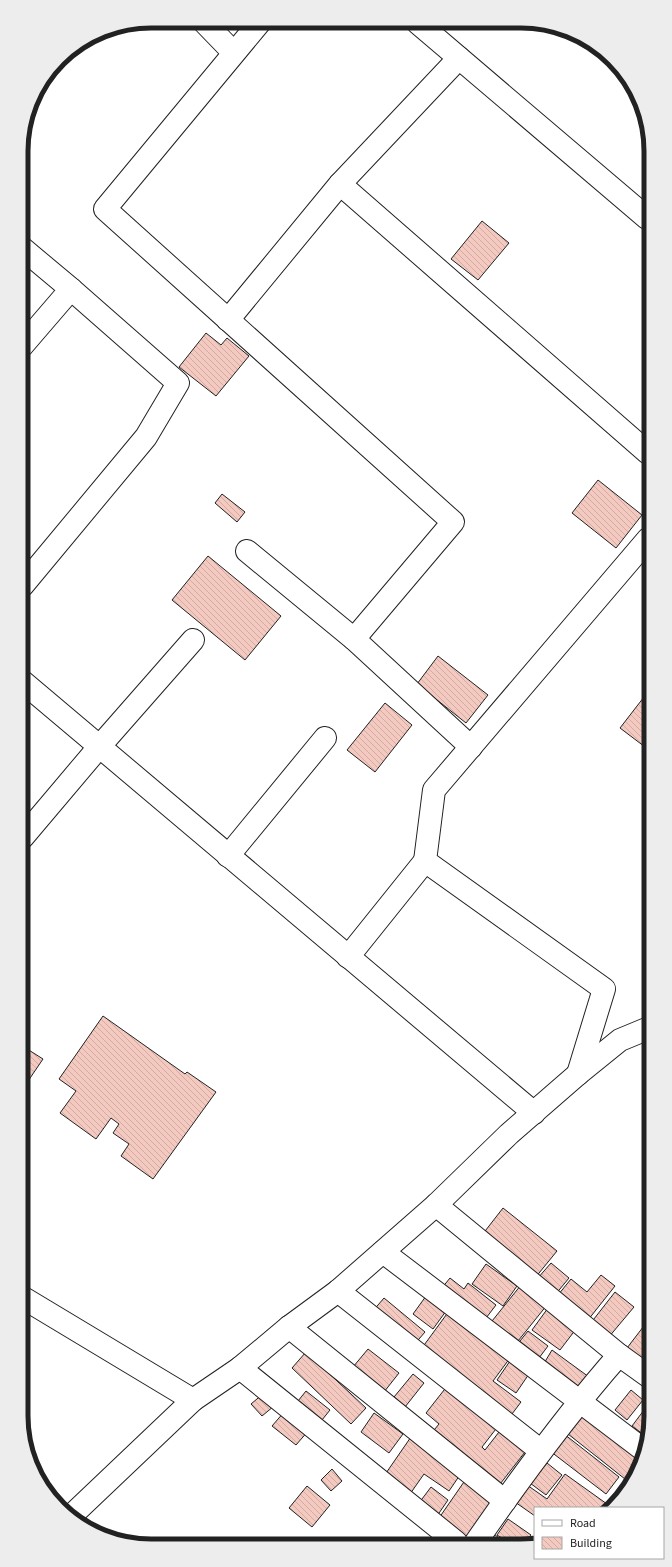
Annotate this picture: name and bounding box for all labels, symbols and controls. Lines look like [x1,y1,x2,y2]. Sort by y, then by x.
legend [534,1507,664,1559]
text: Road [570,1515,596,1532]
text: Building [570,1535,612,1552]

